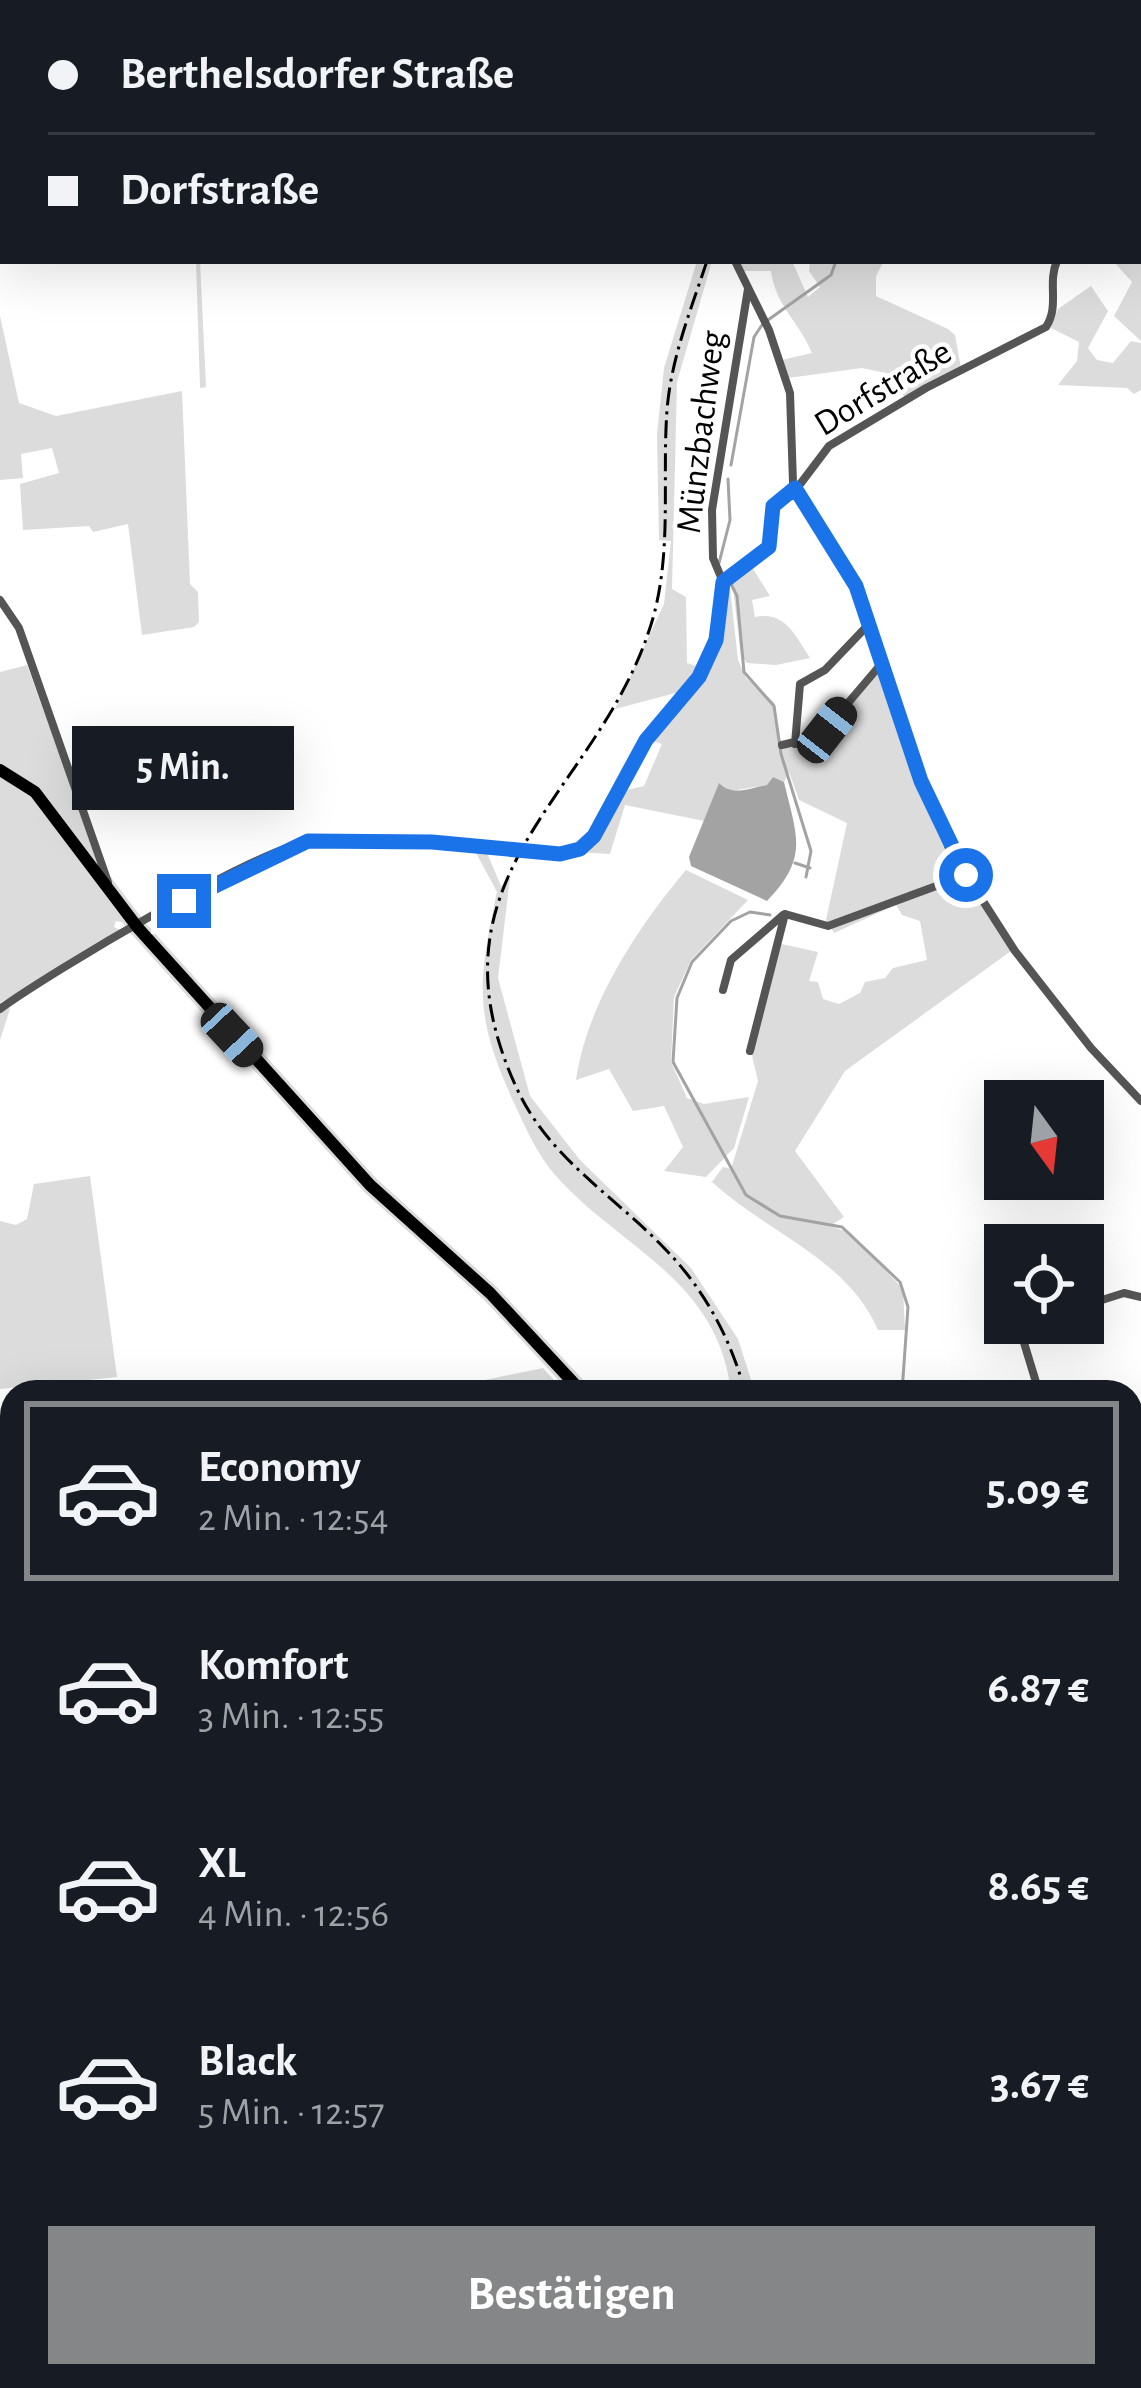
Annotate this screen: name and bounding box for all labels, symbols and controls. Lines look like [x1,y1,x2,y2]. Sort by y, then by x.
text: Berthelsdorfer Straße [120,52,514,97]
text: Dorfstraße [120,168,319,213]
street label: Münzbachweg [671,328,731,535]
street label: Dorfstraße [808,333,958,443]
car [791,691,863,769]
callout: 5 Min. [73,727,295,811]
text: 5 Min. [136,748,230,787]
route start [939,848,993,902]
route end [157,874,211,928]
car [194,996,270,1074]
north arrow [984,1080,1104,1200]
map controls [984,1080,1104,1344]
button: locate [984,1224,1104,1344]
icon: car [54,1437,162,1545]
text: Economy [198,1445,361,1490]
text: 5.09 € [986,1468,1089,1513]
text: 2 Min. · 12:54 [198,1499,388,1538]
icon: car [54,1635,162,1743]
text: Komfort [198,1643,348,1688]
text: 6.87 € [988,1666,1089,1711]
text: 3 Min. · 12:55 [198,1697,384,1736]
icon: car [54,1833,162,1941]
text: XL [198,1841,246,1886]
text: 8.65 € [988,1864,1089,1909]
text: 4 Min. · 12:56 [198,1895,389,1934]
icon: car [54,2031,162,2139]
text: Black [198,2039,297,2084]
text: 3.67 € [990,2062,1089,2107]
text: 5 Min. · 12:57 [198,2093,384,2132]
button: Bestätigen [48,2226,1095,2364]

